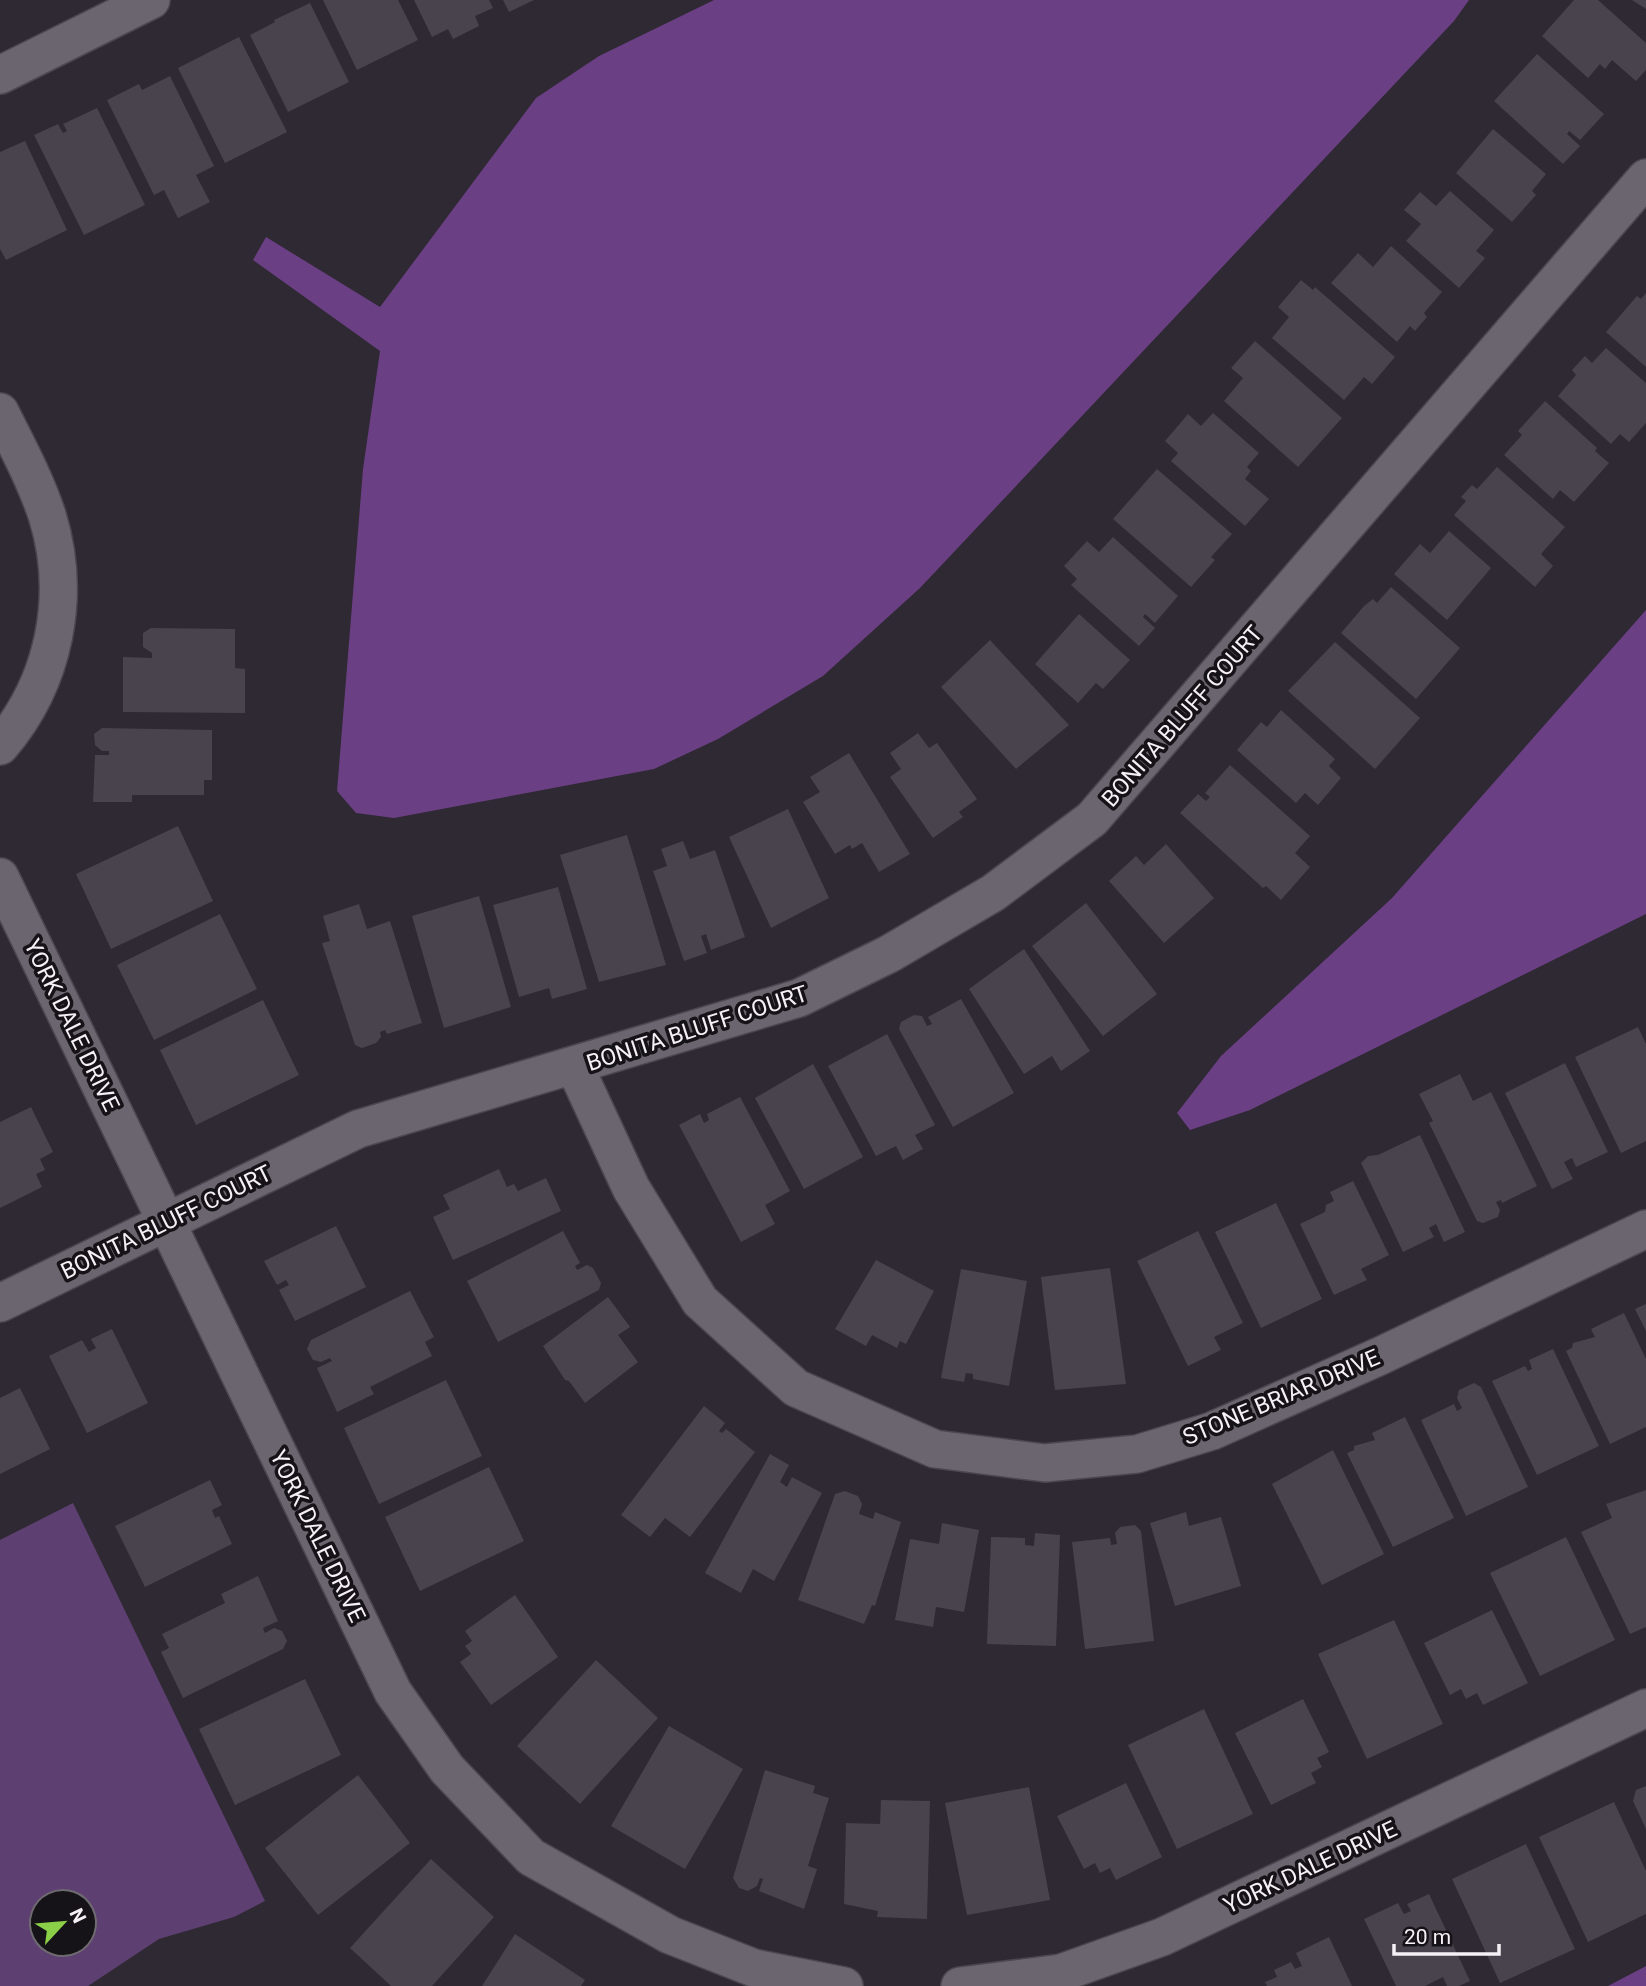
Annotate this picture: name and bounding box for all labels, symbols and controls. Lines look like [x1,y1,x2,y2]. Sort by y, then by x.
street label: BONITA BLUFF COURT [1096,620,1268,812]
street label: YORK DALE DRIVE [18,935,125,1116]
street label: BONITA BLUFF COURT [583,980,811,1077]
street label: BONITA BLUFF COURT [57,1160,276,1285]
street label: STONE BRIAR DRIVE [1179,1344,1384,1451]
street label: YORK DALE DRIVE [264,1446,371,1627]
street label: YORK DALE DRIVE [1219,1816,1401,1919]
north arrow [28,1888,98,1958]
text: N [65,1905,91,1927]
scale bar [1394,1912,1499,1956]
text: 20 m [1404,1925,1451,1949]

